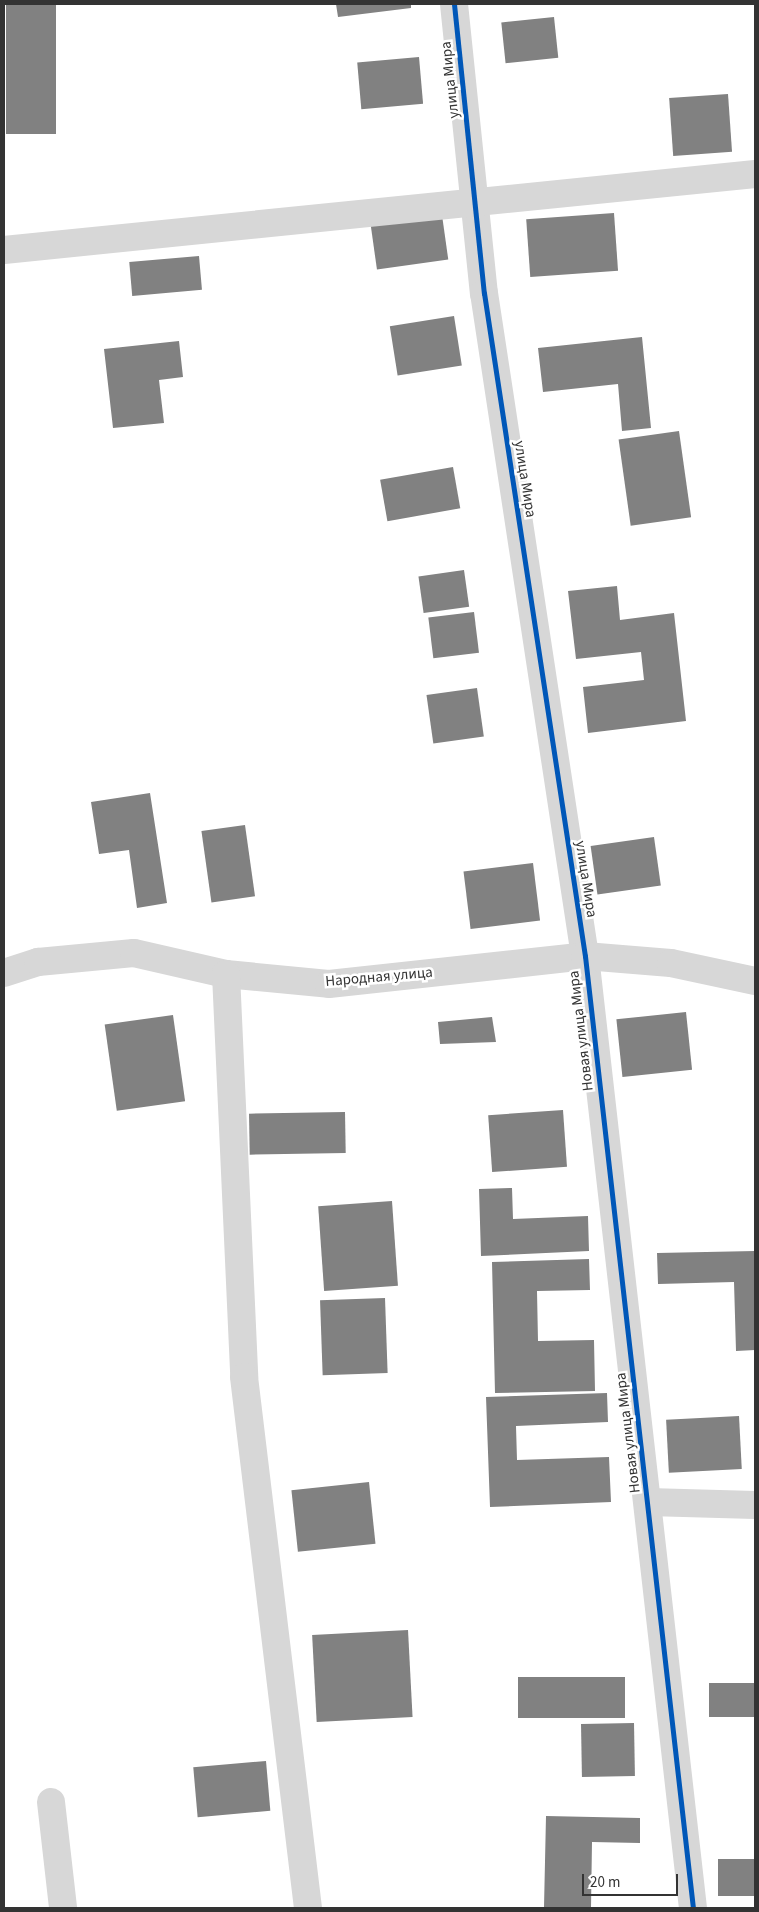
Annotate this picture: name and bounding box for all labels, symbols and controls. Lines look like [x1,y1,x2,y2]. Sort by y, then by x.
street label: улица Мира [437,41,463,119]
street label: улица Мира [510,439,540,519]
street label: улица Мира [571,839,601,919]
street label: Народная улица [325,963,433,991]
street label: Новая улица Мира [565,970,597,1092]
street label: Новая улица Мира [612,1372,644,1494]
scale bar [584,1864,680,1896]
text: 20 m [590,1872,620,1893]

